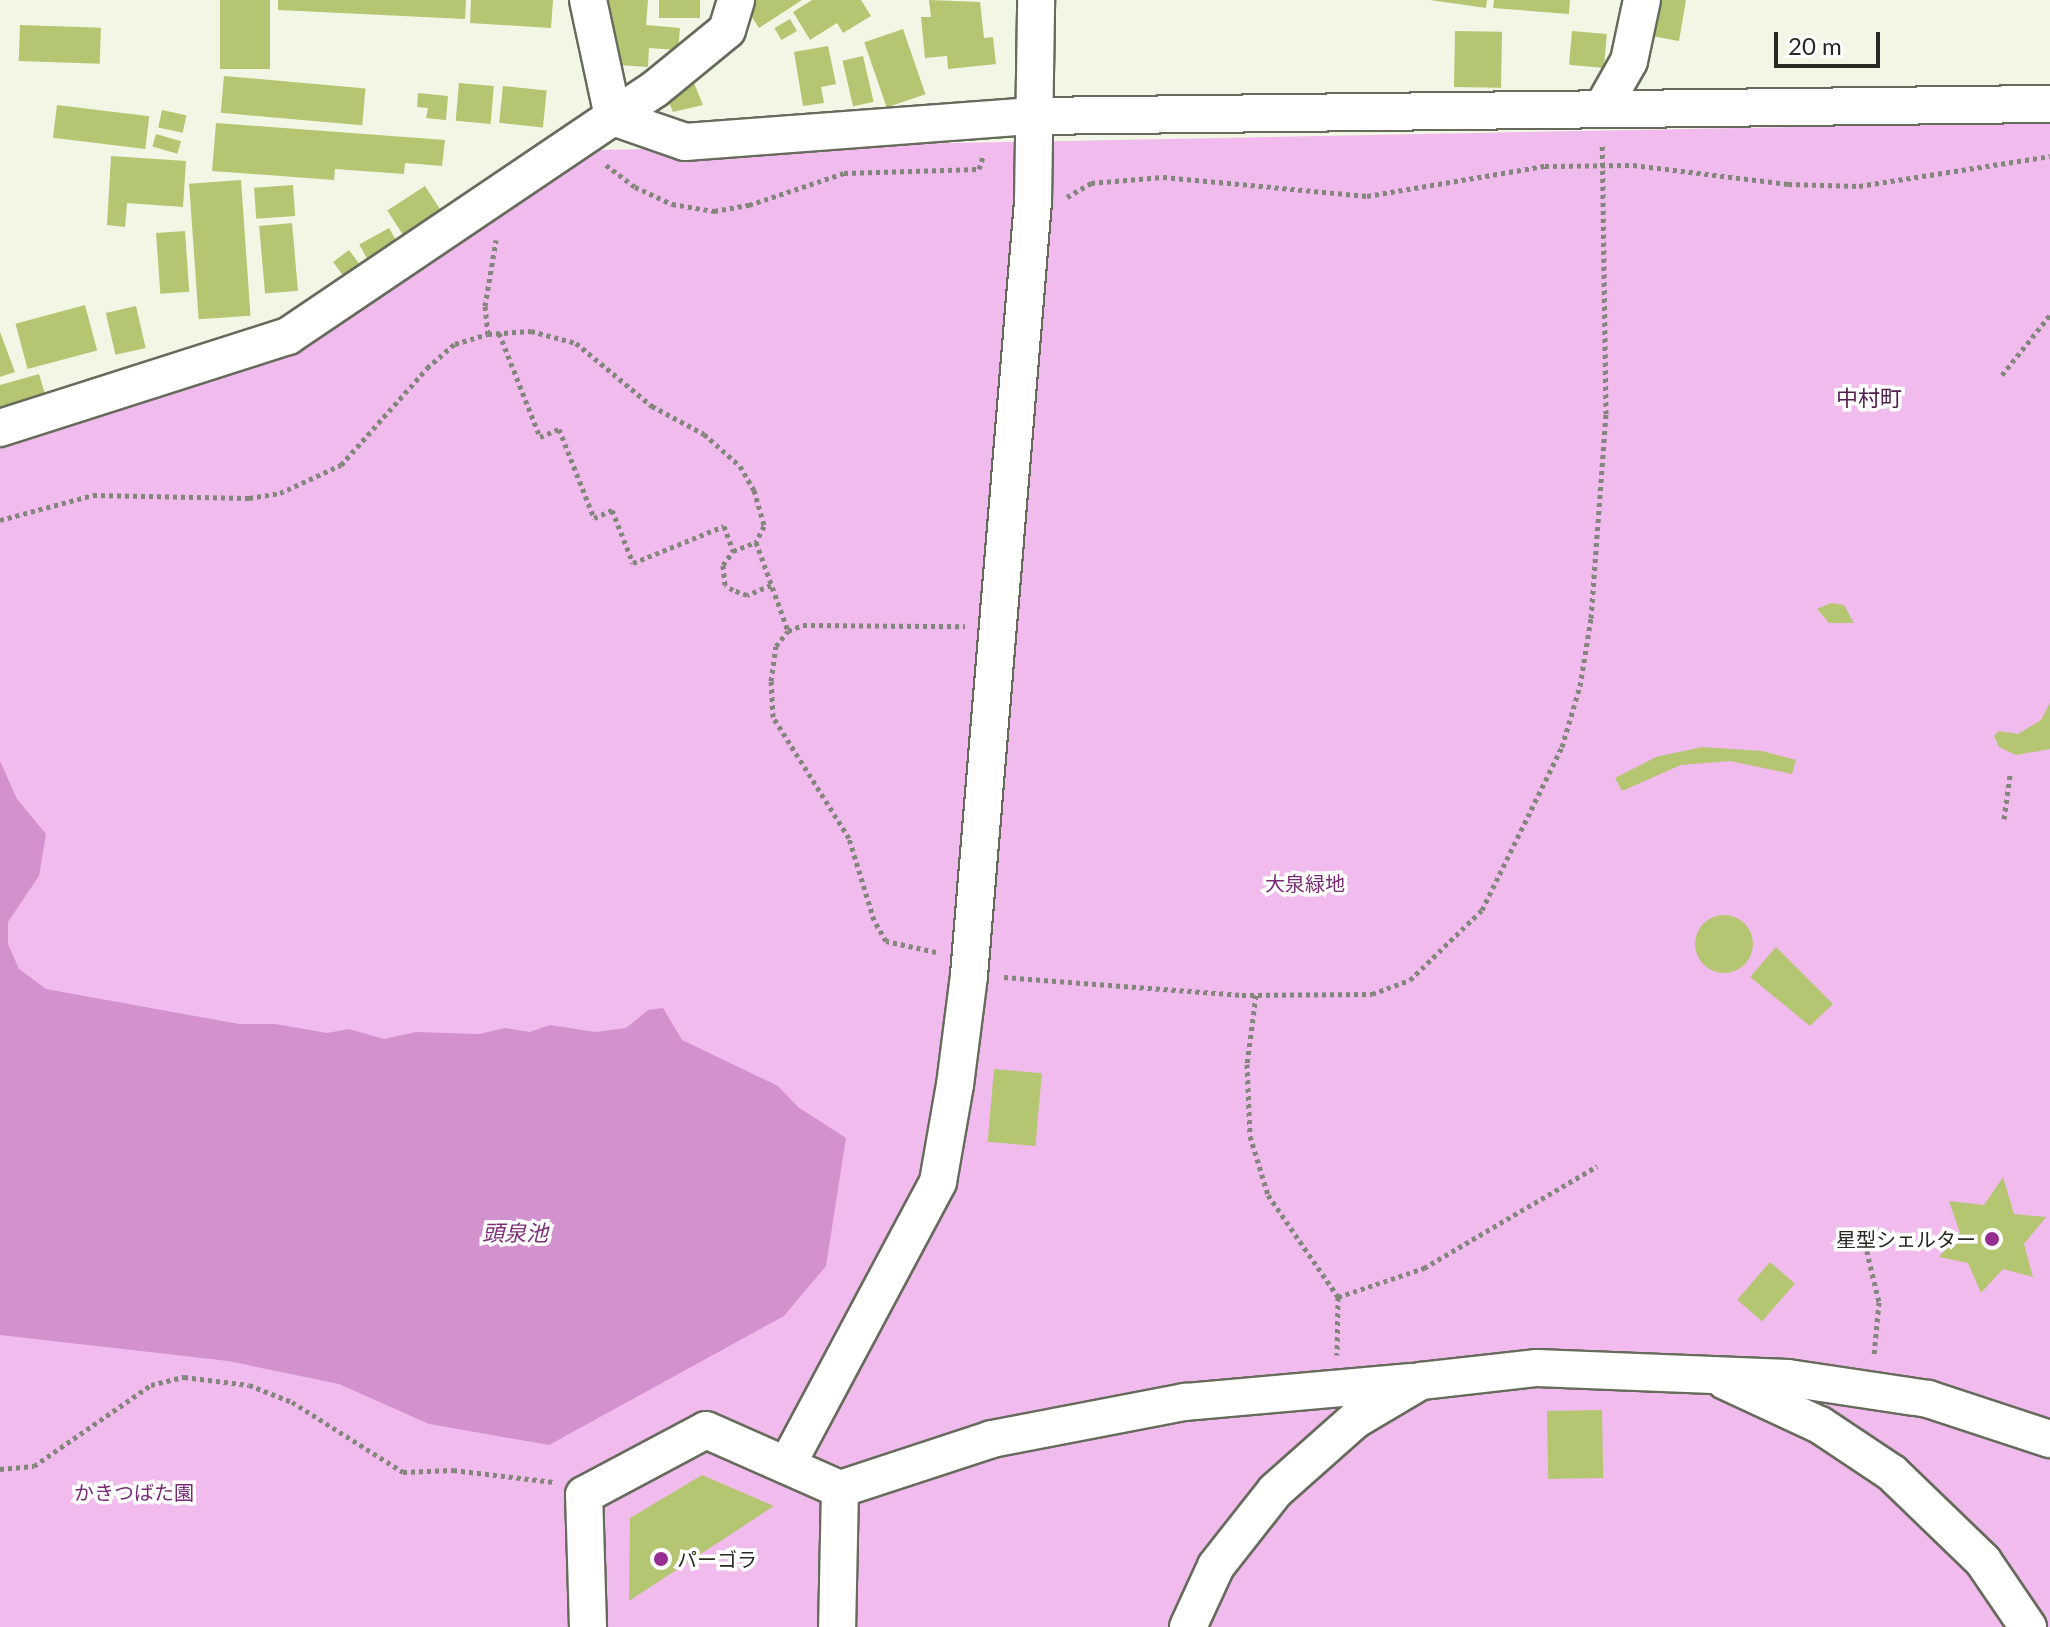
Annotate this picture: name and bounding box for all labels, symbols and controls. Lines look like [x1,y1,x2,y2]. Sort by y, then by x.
scale bar [1778,16,1884,66]
text: 20 m [1788,31,1842,60]
district label: 中村町 [1836,385,1902,411]
park label: 大泉緑地 [1265,871,1345,895]
water label: 頭泉池 [482,1220,548,1246]
place label: 星型シェルター [1836,1227,1976,1251]
marker: 星型シェルター [1983,1230,2001,1248]
park label: かきつばた園 [74,1480,194,1504]
place label: パーゴラ [677,1547,757,1571]
marker: パーゴラ [652,1550,670,1568]

